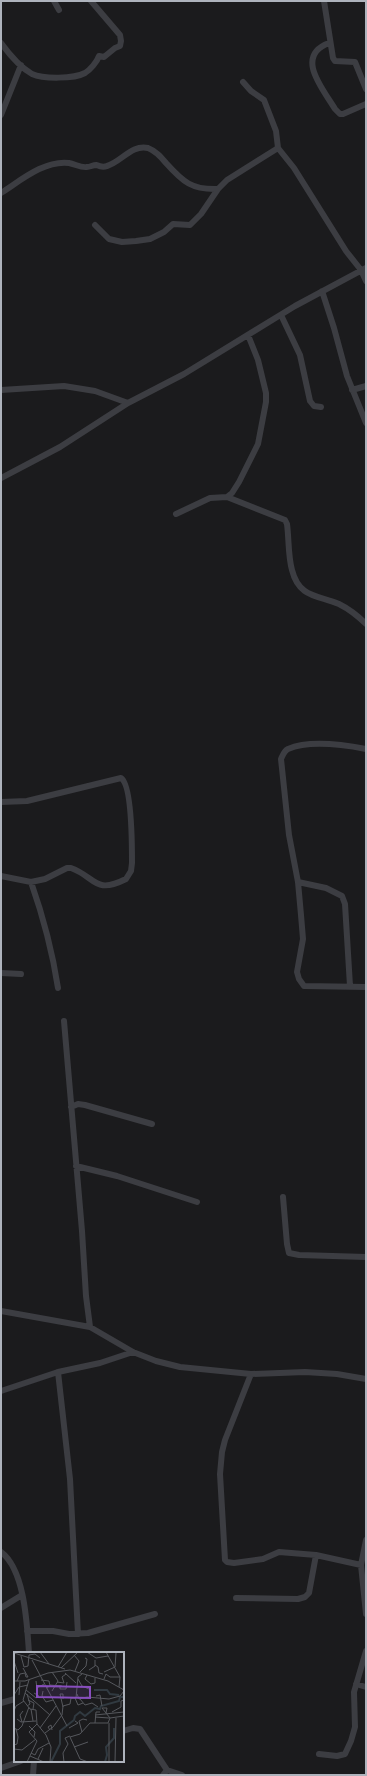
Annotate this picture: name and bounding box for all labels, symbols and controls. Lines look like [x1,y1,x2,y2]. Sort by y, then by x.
inset map [14,1652,124,1762]

